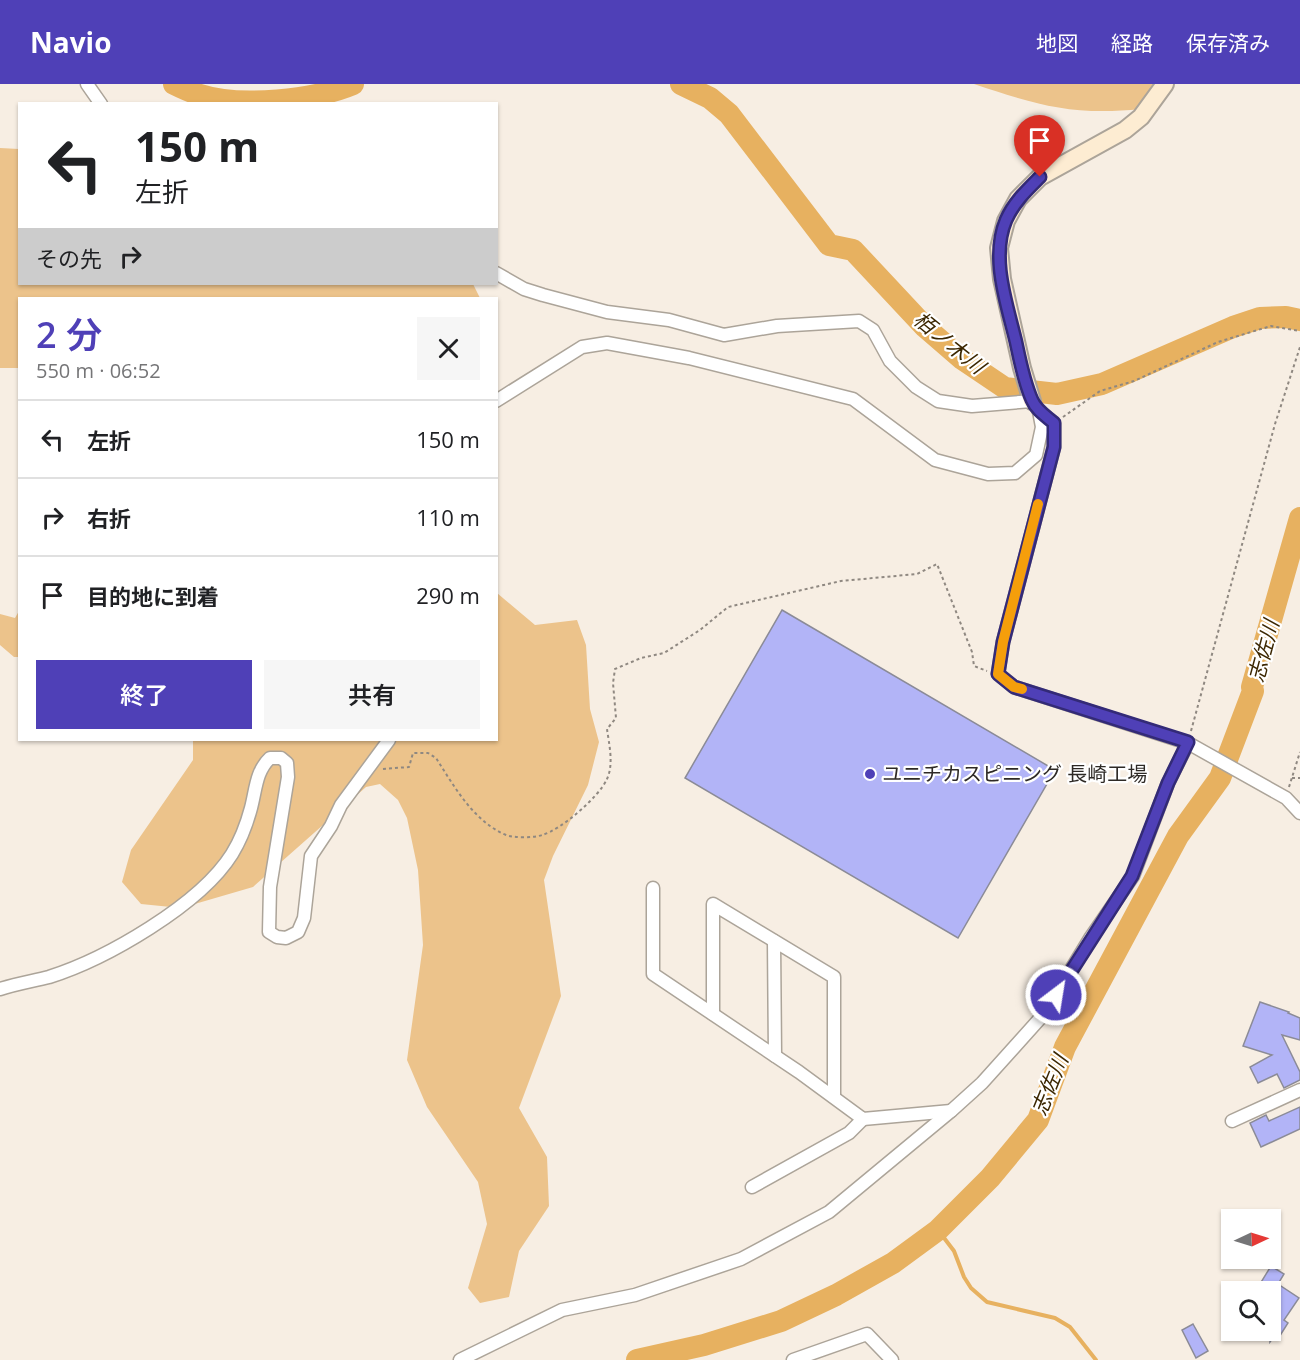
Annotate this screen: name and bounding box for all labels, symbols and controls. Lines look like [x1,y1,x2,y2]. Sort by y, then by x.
text: Navio [30,23,111,61]
text: 地図 [1036,29,1078,57]
text: 経路 [1111,29,1153,57]
text: 保存済み [1186,29,1270,57]
pin [1014,115,1065,177]
text: 150 m [135,117,259,174]
icon: arrive [1023,124,1056,157]
icon: left [36,126,114,204]
text: 左折 [135,173,189,210]
icon: right [114,240,147,273]
text: その先 [36,243,102,273]
water label: 栢ノ木川 [908,305,993,381]
text: 2 分 [36,310,102,359]
button: close [417,317,480,380]
text: 550 m · 06:52 [36,357,161,384]
icon: left [36,423,69,456]
text: 150 m [416,424,480,454]
text: 左折 [87,425,131,455]
icon: right [36,501,69,534]
text: 110 m [416,502,480,532]
text: 右折 [87,503,131,533]
icon: arrive [36,579,69,612]
text: 290 m [416,580,480,610]
text: 目的地に到着 [87,581,219,611]
water label: 志佐川 [1241,615,1285,685]
button: 終了 [36,660,252,729]
button: 共有 [264,660,480,729]
place label: ユニチカスピニング 長崎工場 [882,760,1147,787]
marker: ユニチカスピニング 長崎工場 [863,767,877,781]
position arrow [1024,963,1088,1027]
water label: 志佐川 [1024,1048,1075,1119]
north arrow [1221,1209,1281,1269]
map controls [1221,1209,1281,1341]
button: search [1221,1281,1281,1341]

